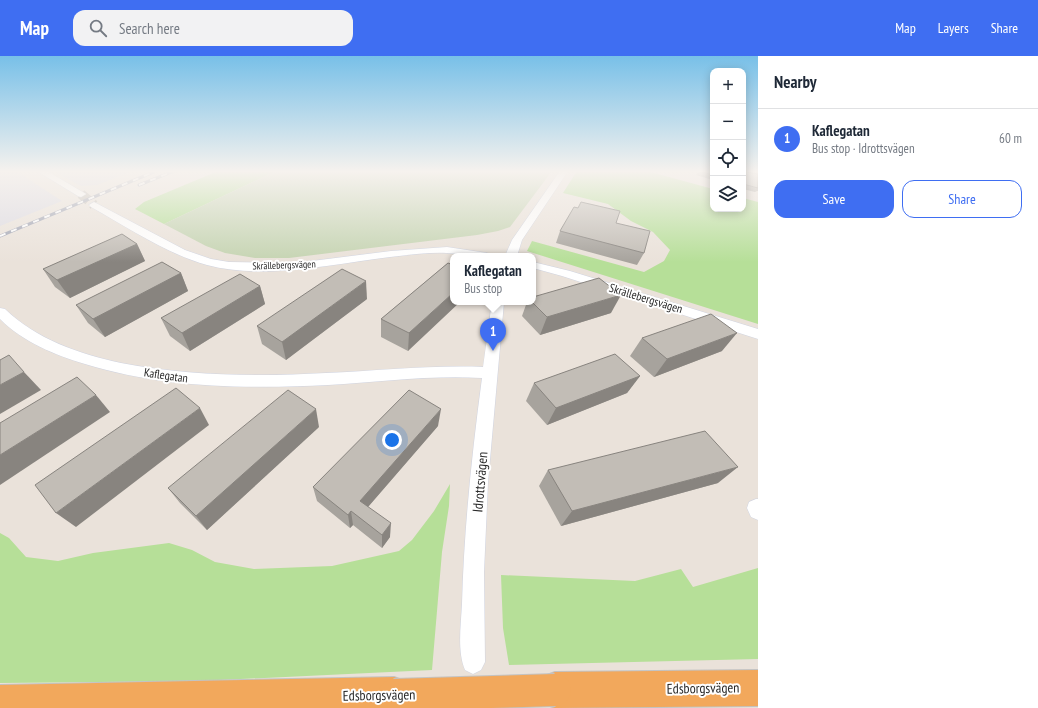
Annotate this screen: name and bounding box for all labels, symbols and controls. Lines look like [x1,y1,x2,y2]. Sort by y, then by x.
search box [73,10,353,46]
text: Map [20,16,49,40]
icon: search [87,17,109,39]
text: Search here [119,19,180,38]
text: Map [895,19,916,37]
text: Layers [938,19,969,37]
text: Share [991,19,1018,37]
map controls [710,68,746,212]
button: + [710,68,746,104]
text: Nearby [774,71,817,93]
button: − [710,104,746,140]
text: Kaflegatan [812,121,870,140]
text: 1 [784,130,790,147]
text: 60 m [999,130,1022,147]
button: locate [710,140,746,176]
text: Bus stop · Idrottsvägen [812,140,915,157]
button: layers [710,176,746,212]
button: Save [774,180,894,218]
button: Share [902,180,1022,218]
popup [450,253,536,305]
street label: Skrällebergsvägen [252,257,316,273]
text: Kaflegatan [464,261,522,280]
text: Bus stop [464,280,502,297]
street label: Skrällebergsvägen [607,280,685,316]
pin: 1 [480,318,506,351]
street label: Kaflegatan [143,364,189,386]
your location [382,430,402,450]
street label: Idrottsvägen [468,451,492,513]
street label: Edsborgsvägen [667,678,739,698]
street label: Edsborgsvägen [343,685,415,705]

